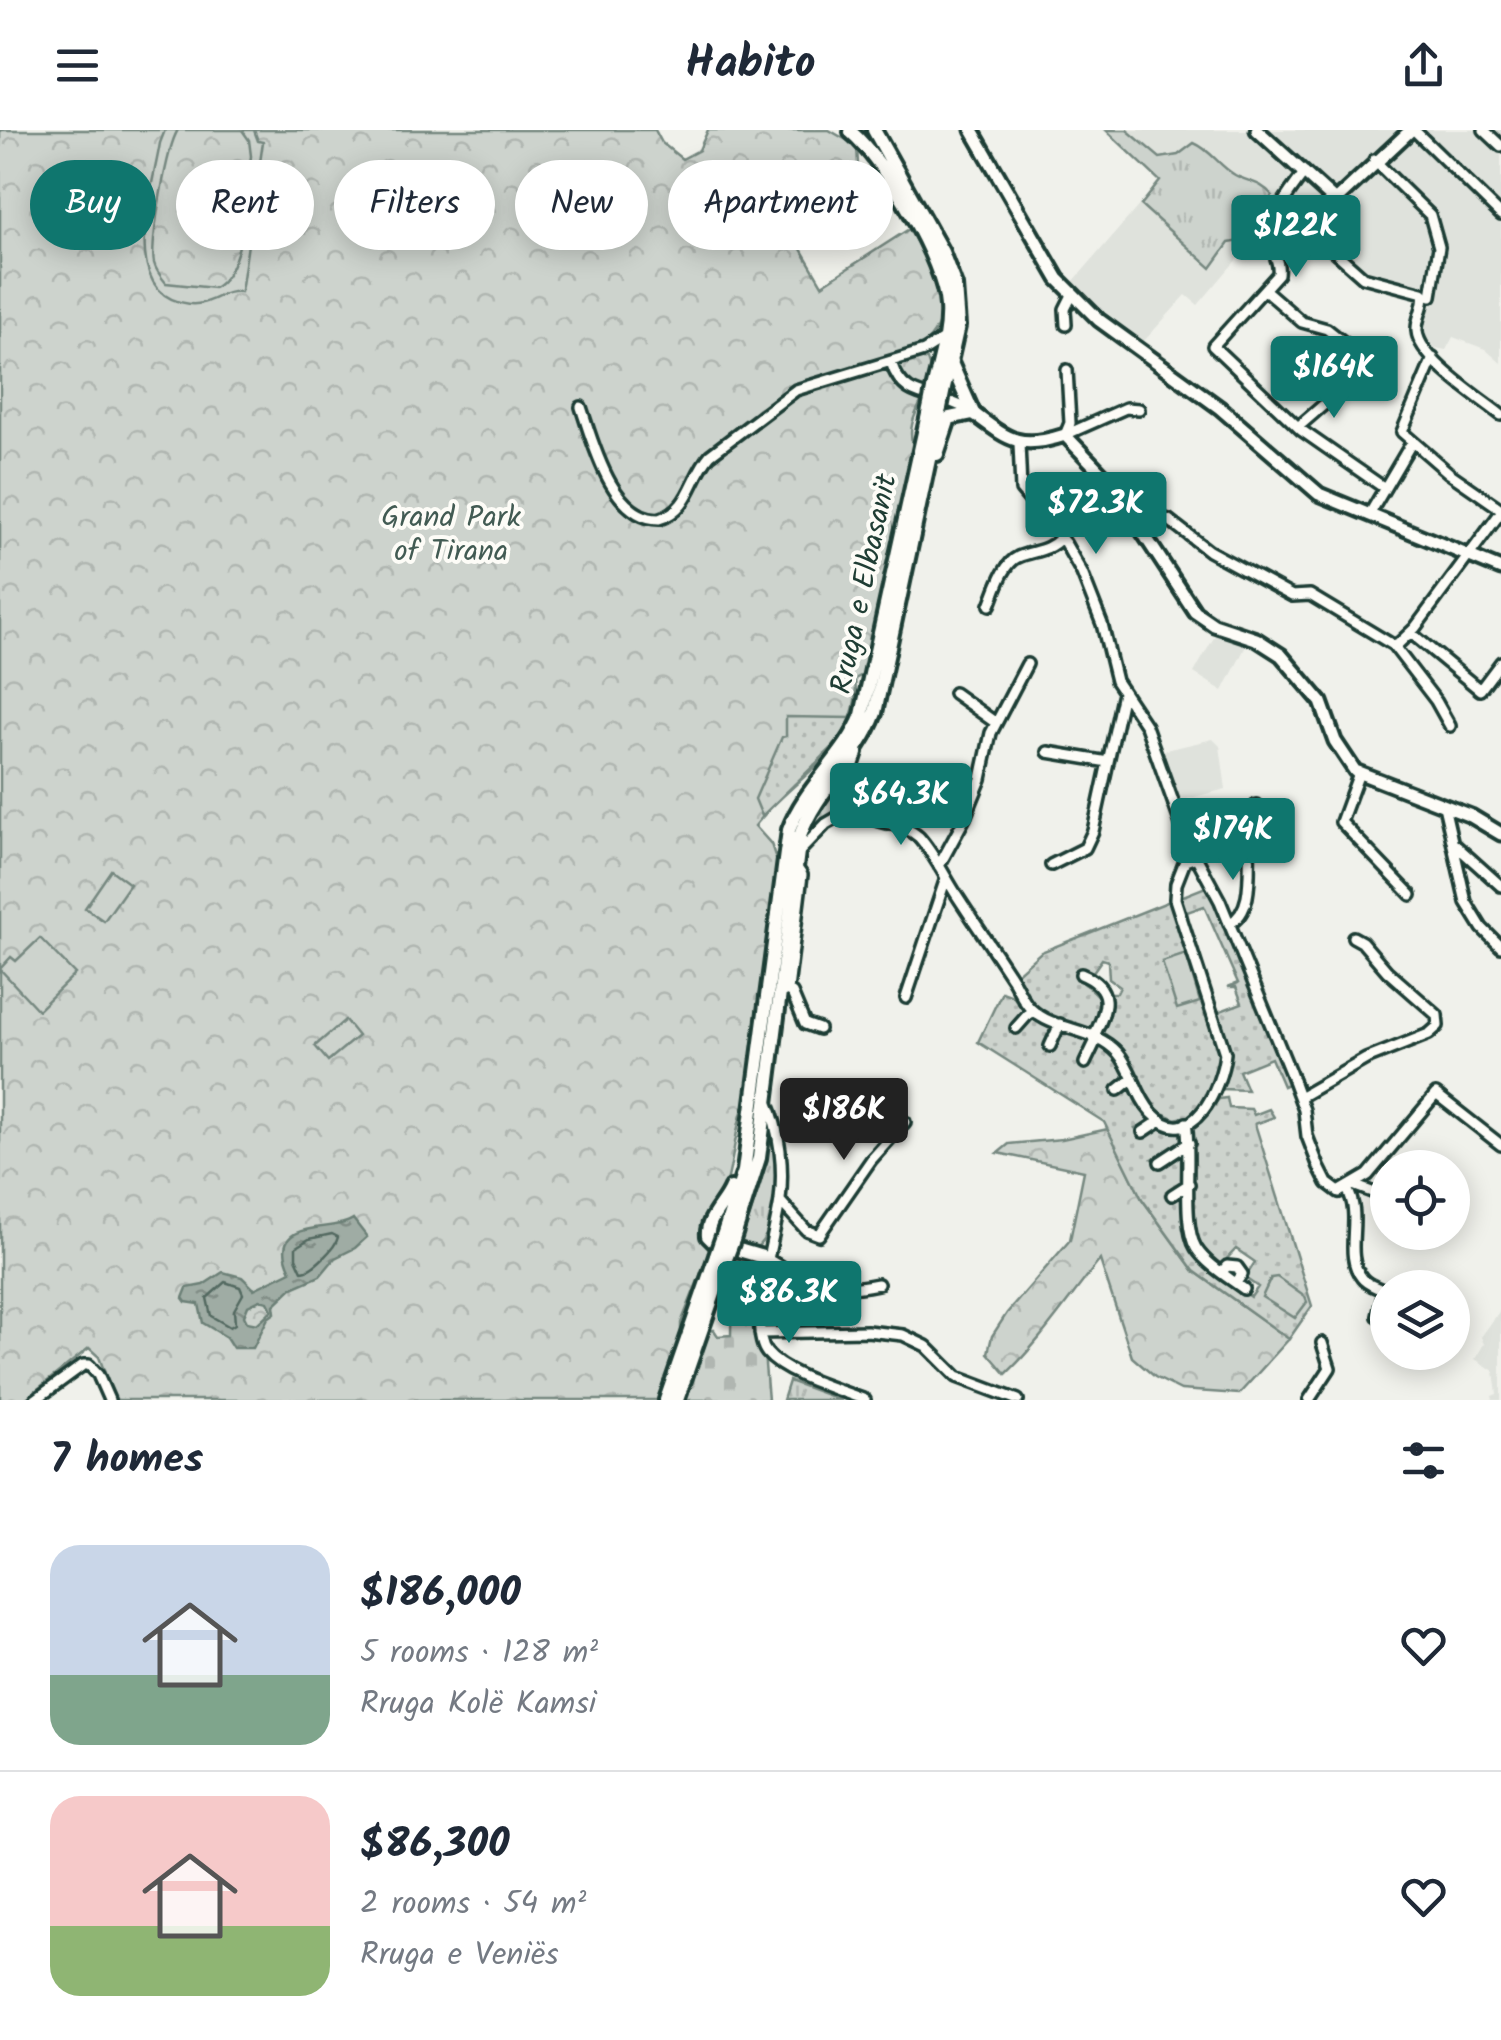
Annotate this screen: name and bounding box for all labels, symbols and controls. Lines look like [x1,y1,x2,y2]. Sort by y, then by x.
text: Habito [685,29,816,101]
icon: menu [50,38,105,93]
icon: share [1396,38,1451,93]
chip: Buy [30,160,156,250]
chip: Rent [176,160,314,250]
chip: Filters [334,160,495,250]
chip: New [515,160,648,250]
chip: Apartment [668,160,893,250]
pin: $122K [1226,195,1366,280]
text: $122K [1253,202,1339,253]
pin: $164K [1264,336,1404,421]
text: $164K [1293,343,1375,394]
street label: Rruga e Elbasanit [818,469,912,699]
pin: $72.3K [1015,472,1177,557]
text: $72.3K [1047,479,1145,530]
park label: Grand Park of Tirana [381,494,522,576]
pin: $64.3K [820,763,982,848]
text: $64.3K [852,770,950,821]
pin: $174K [1163,798,1303,883]
text: $174K [1193,805,1273,856]
pin: $186K [774,1078,914,1163]
text: $186K [802,1085,886,1136]
map controls [1370,1150,1470,1370]
button: locate [1370,1150,1470,1250]
pin: $86.3K [708,1261,870,1346]
text: $86.3K [739,1268,839,1319]
button: layers [1370,1270,1470,1370]
text: 7 homes [50,1427,203,1494]
icon: filters [1396,1433,1451,1488]
text: $186,000 [360,1561,521,1628]
icon: home [130,1585,250,1705]
icon: heart [1396,1618,1451,1673]
text: 5 rooms · 128 m² [360,1628,598,1679]
text: Rruga Kolë Kamsi [360,1679,596,1730]
text: $86,300 [360,1812,509,1879]
icon: home [130,1836,250,1956]
icon: heart [1396,1869,1451,1924]
text: 2 rooms · 54 m² [360,1879,586,1930]
text: Rruga e Veniës [360,1930,559,1981]

